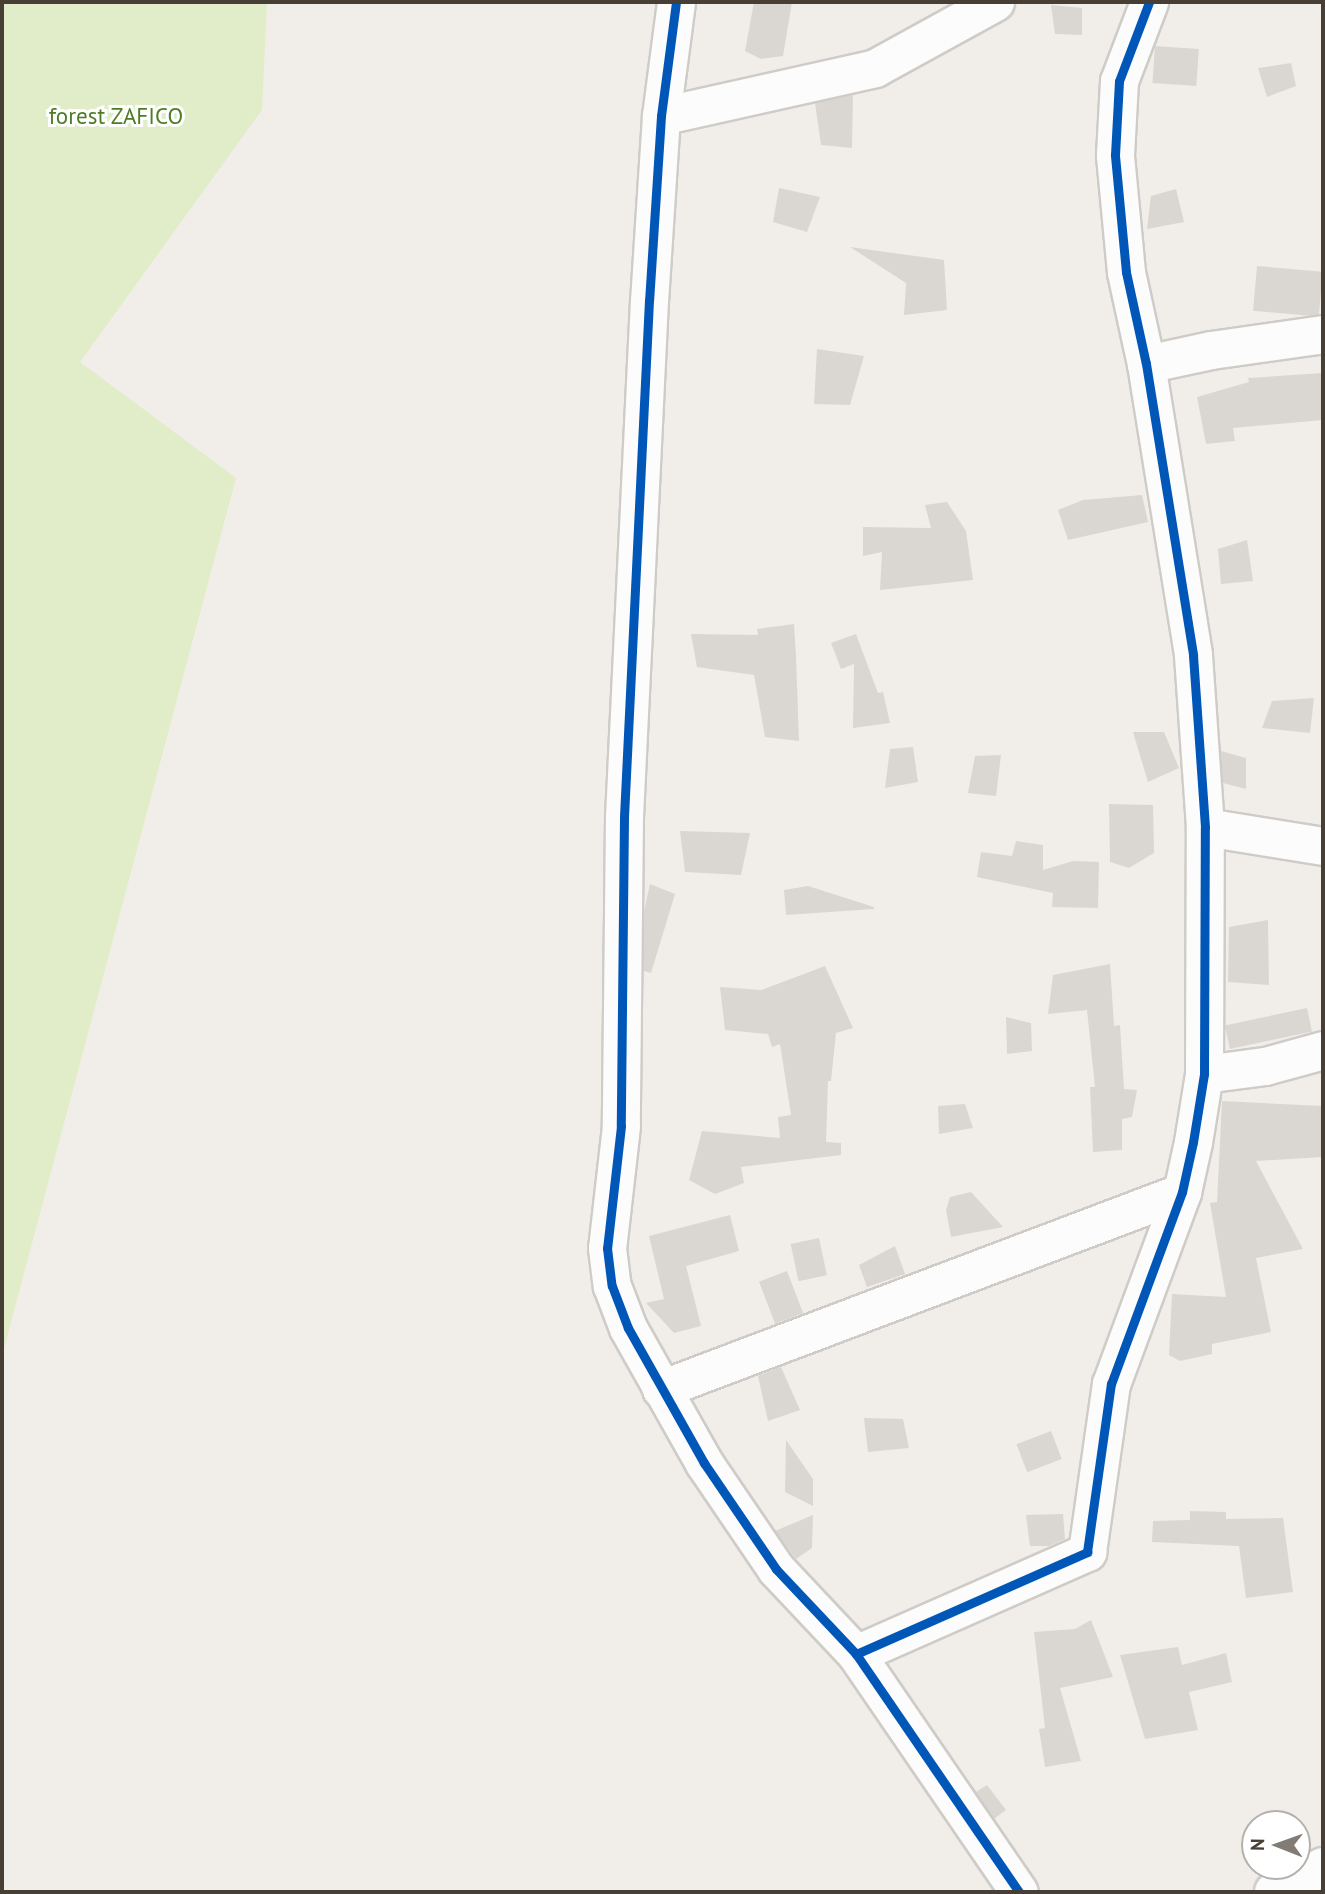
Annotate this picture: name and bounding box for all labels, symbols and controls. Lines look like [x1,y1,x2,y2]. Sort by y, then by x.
park label: forest ZAFICO [49,102,183,130]
north arrow [1241,1810,1311,1880]
text: N [1245,1838,1269,1851]

